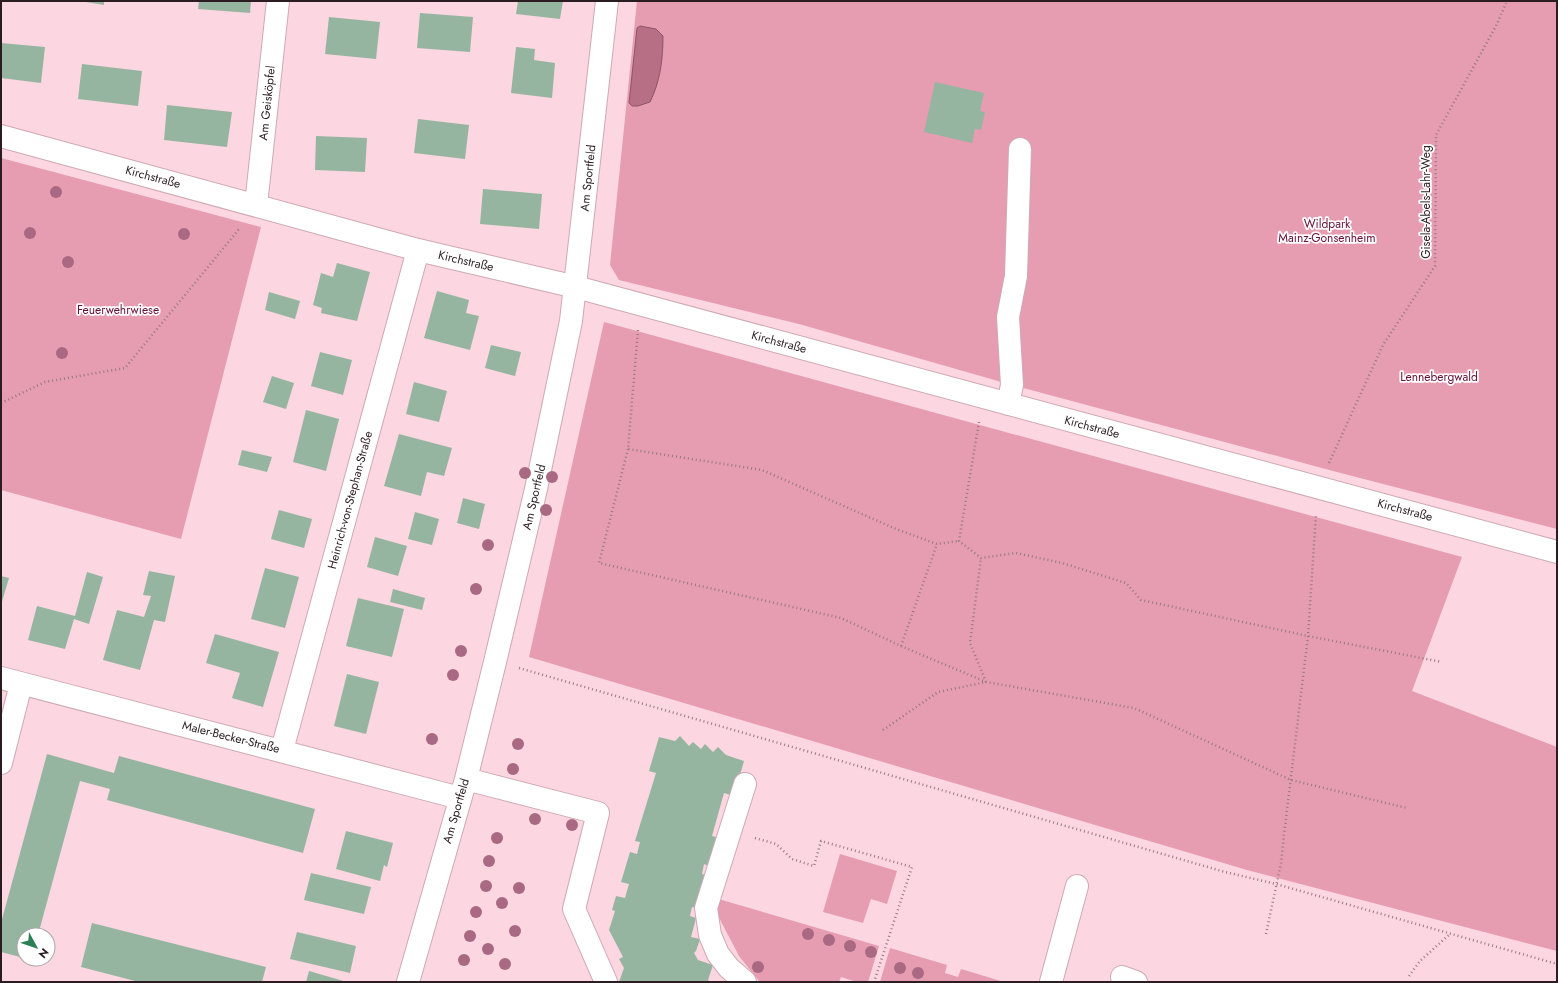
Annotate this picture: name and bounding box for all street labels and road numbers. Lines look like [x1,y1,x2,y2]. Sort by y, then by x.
street label: Am Geisköpfel [254,65,280,141]
street label: Am Sportfeld [576,144,600,212]
street label: Gisela-Abels-Lahr-Weg [1417,145,1435,259]
street label: Kirchstraße [123,161,183,193]
street label: Kirchstraße [436,246,496,276]
street label: Kirchstraße [749,326,809,358]
street label: Kirchstraße [1062,411,1122,443]
street label: Heinrich-von-Stephan-Straße [323,429,377,571]
street label: Am Sportfeld [518,462,550,532]
street label: Kirchstraße [1375,494,1435,526]
street label: Maler-Becker-Straße [180,716,282,758]
street label: Am Sportfeld [438,776,474,846]

